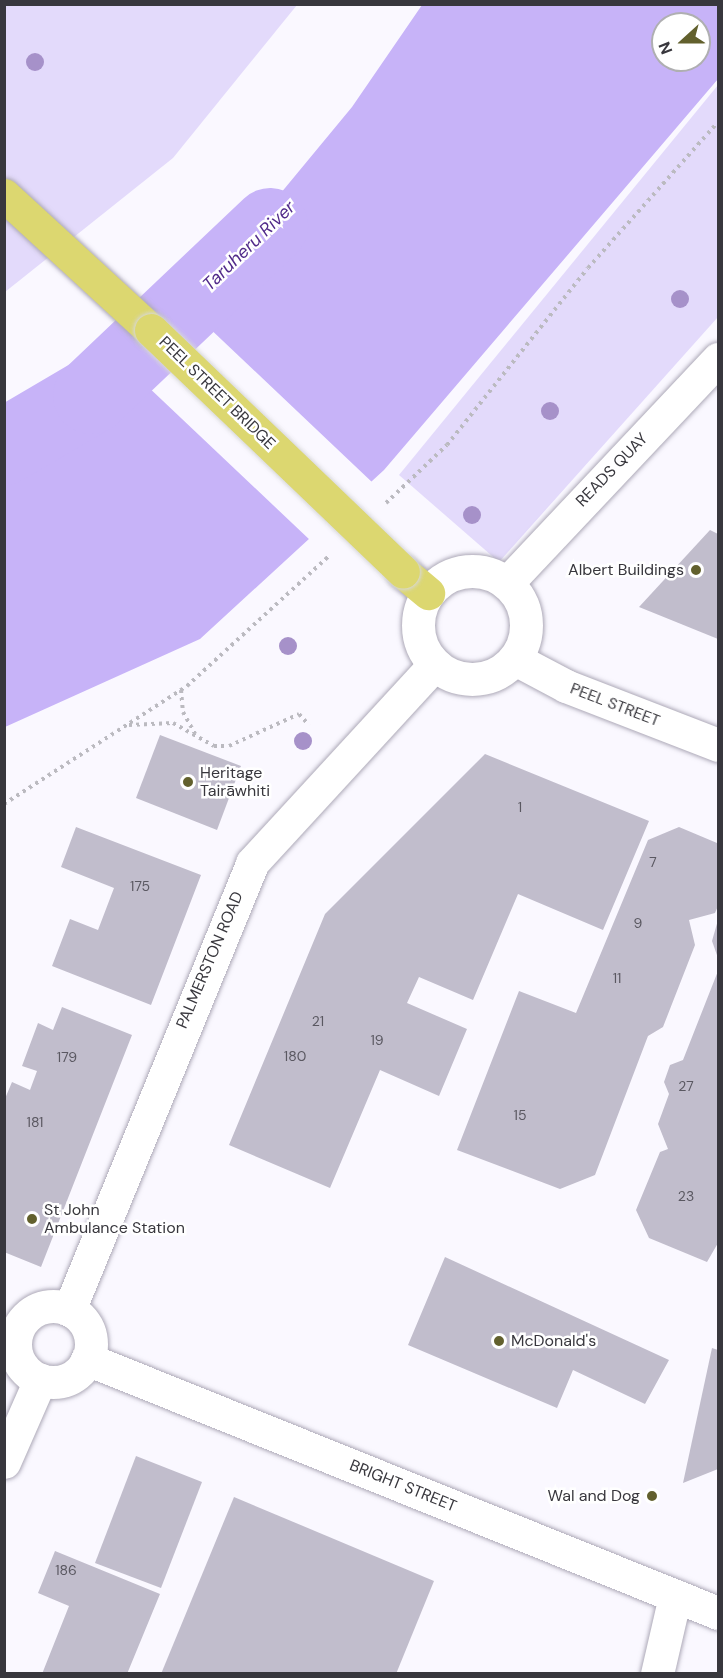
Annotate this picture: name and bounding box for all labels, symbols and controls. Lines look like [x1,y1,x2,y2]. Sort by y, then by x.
north arrow [651,12,711,72]
text: N [654,39,677,57]
water label: Taruheru River [198,197,300,295]
street label: PEEL STREET BRIDGE [155,333,279,453]
street label: READS QUAY [572,429,652,511]
place label: Albert Buildings [568,560,684,580]
marker: Albert Buildings [689,563,703,577]
street label: PEEL STREET [567,679,663,731]
place label: Heritage Tairāwhiti [200,763,270,801]
marker: Heritage Tairāwhiti [181,775,195,789]
house number: 1 [518,799,522,815]
house number: 7 [649,854,657,870]
house number: 175 [130,878,150,894]
street label: PALMERSTON ROAD [172,889,248,1031]
house number: 9 [634,915,642,931]
house number: 11 [613,970,621,986]
house number: 21 [312,1013,324,1029]
house number: 19 [370,1032,384,1048]
house number: 180 [284,1048,306,1064]
house number: 179 [57,1049,77,1065]
house number: 27 [678,1078,694,1094]
house number: 15 [514,1107,526,1123]
house number: 181 [27,1114,43,1130]
house number: 23 [678,1188,694,1204]
place label: St John Ambulance Station [44,1200,185,1238]
marker: St John Ambulance Station [25,1212,39,1226]
place label: McDonald's [511,1331,596,1351]
marker: McDonald's [492,1334,506,1348]
street label: BRIGHT STREET [347,1456,459,1516]
place label: Wal and Dog [548,1486,640,1506]
marker: Wal and Dog [645,1489,659,1503]
house number: 186 [55,1562,77,1578]

